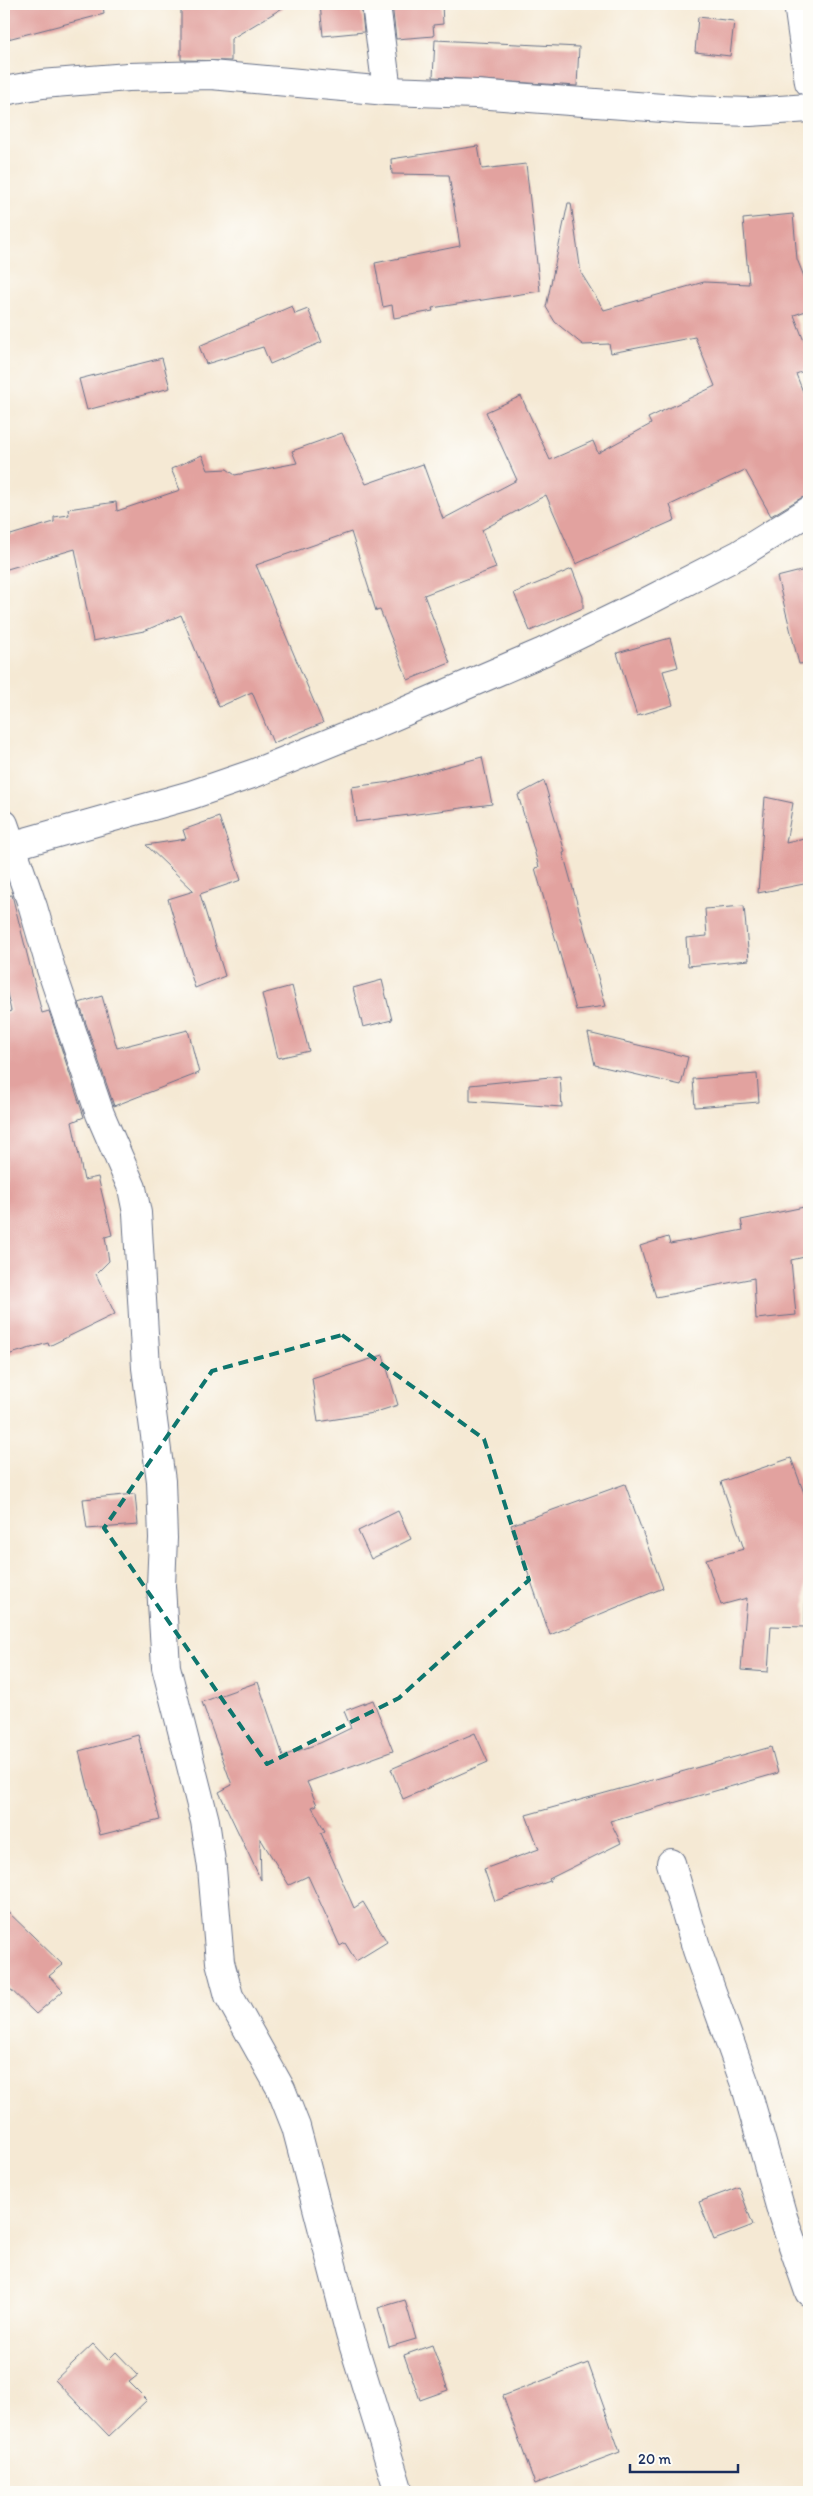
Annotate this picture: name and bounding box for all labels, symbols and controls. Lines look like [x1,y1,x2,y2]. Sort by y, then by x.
scale bar [630,2441,738,2473]
text: 20 m [638,2450,672,2468]

